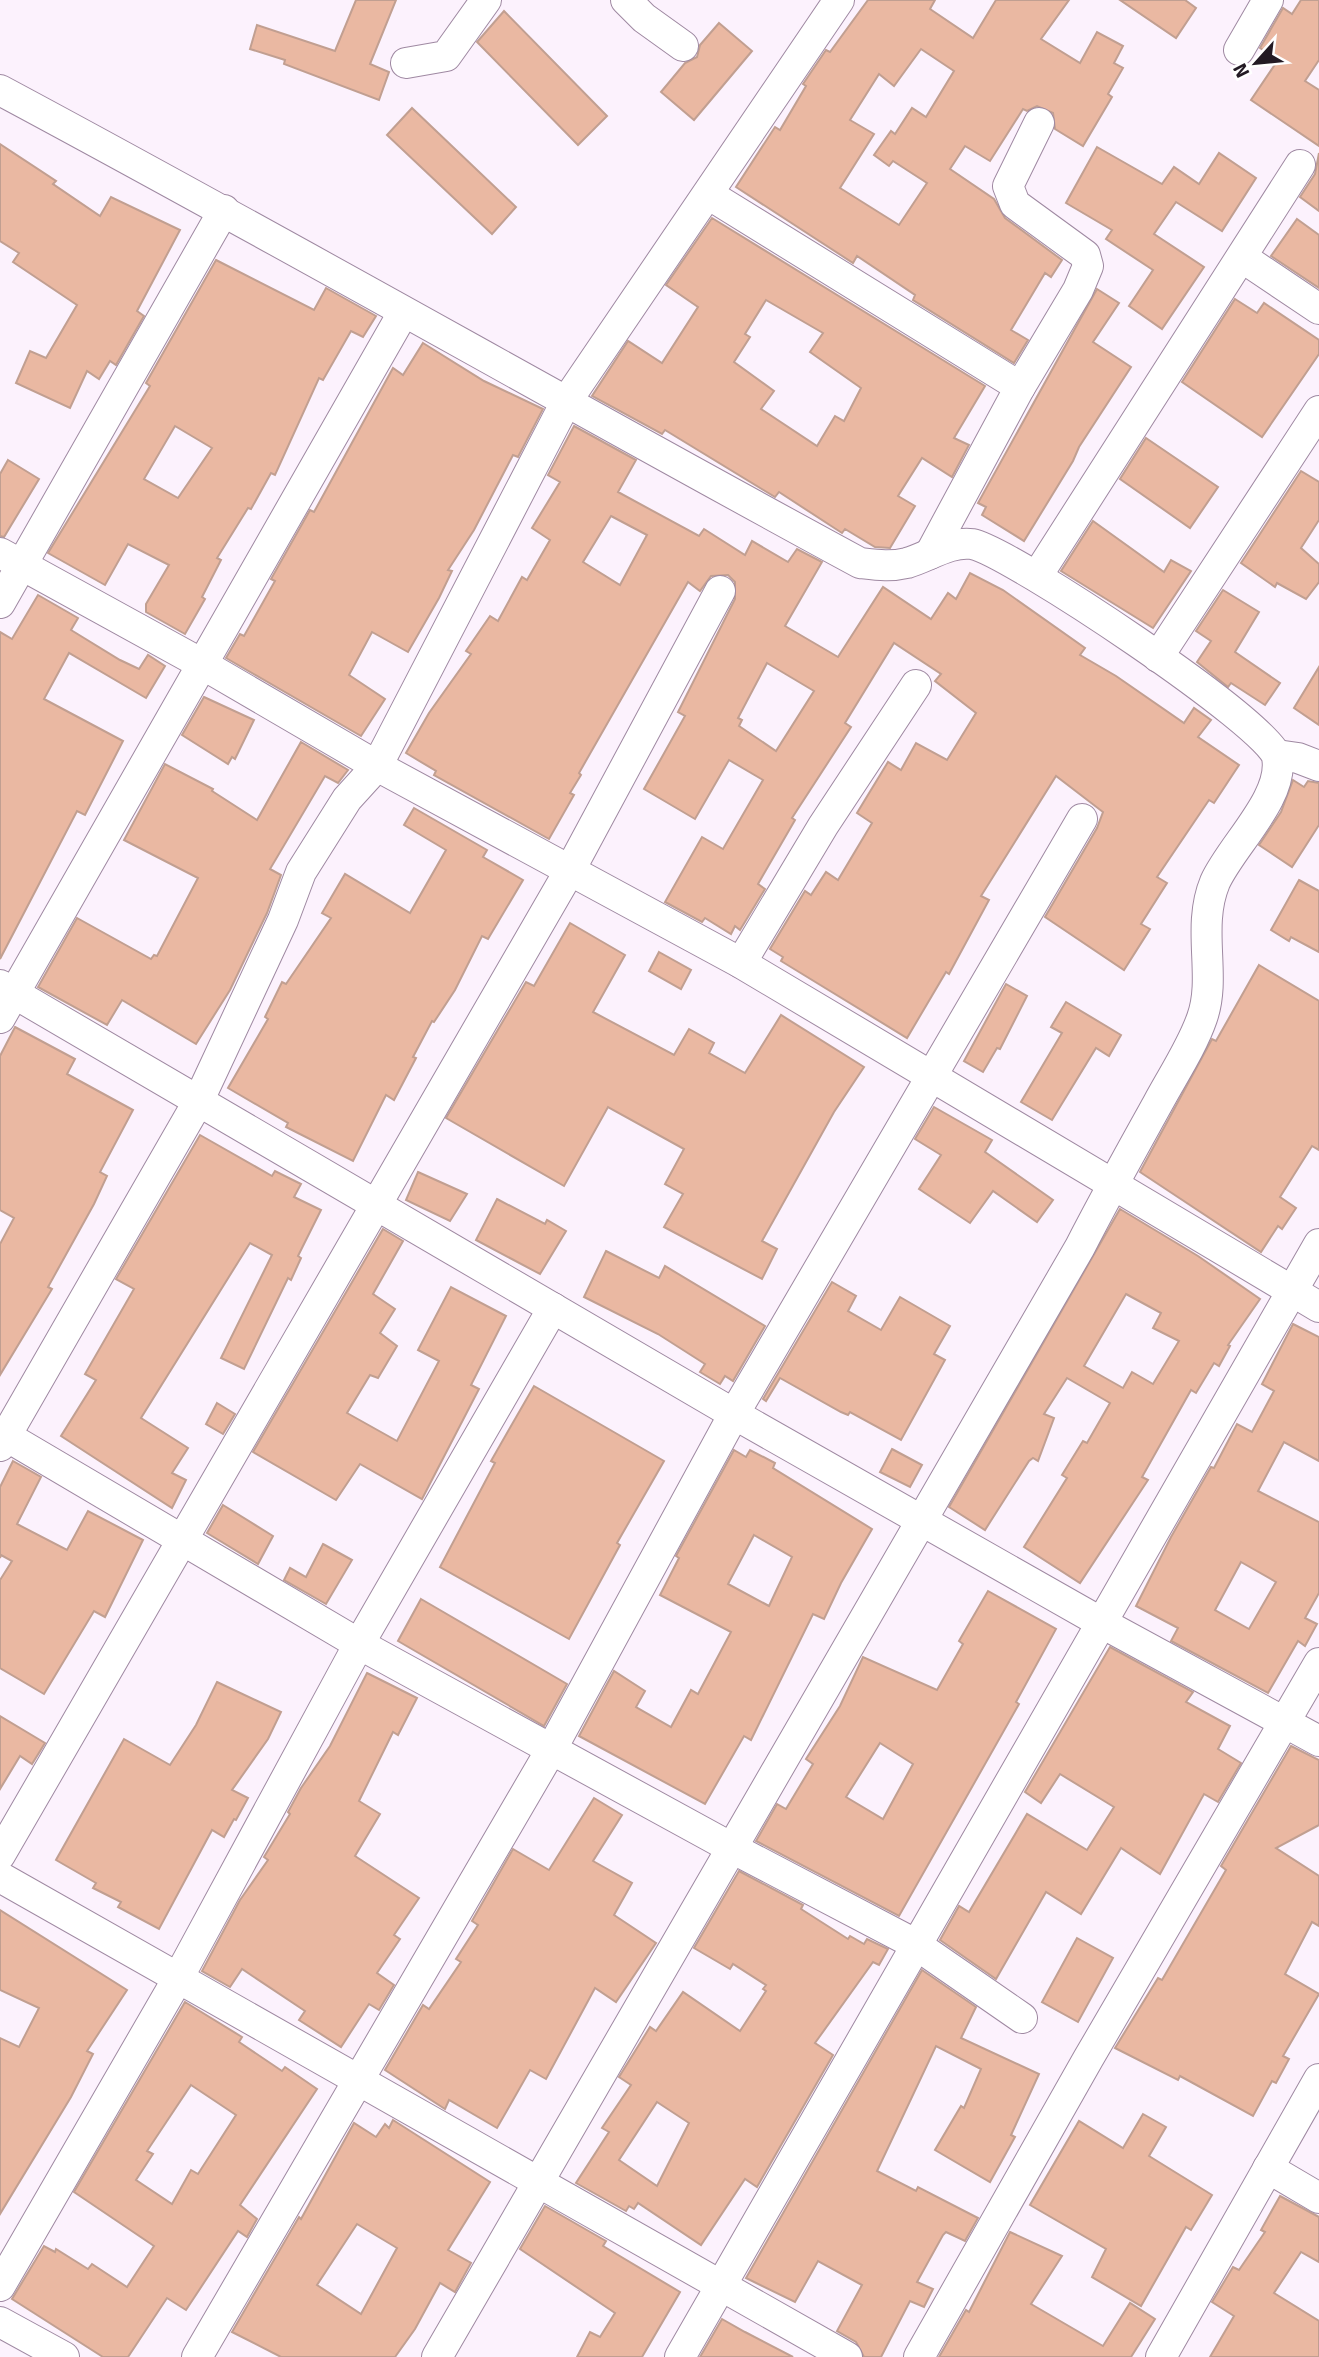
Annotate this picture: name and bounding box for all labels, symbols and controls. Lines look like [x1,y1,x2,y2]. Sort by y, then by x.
north arrow [1221,28,1291,98]
text: N [1228,59,1255,82]

